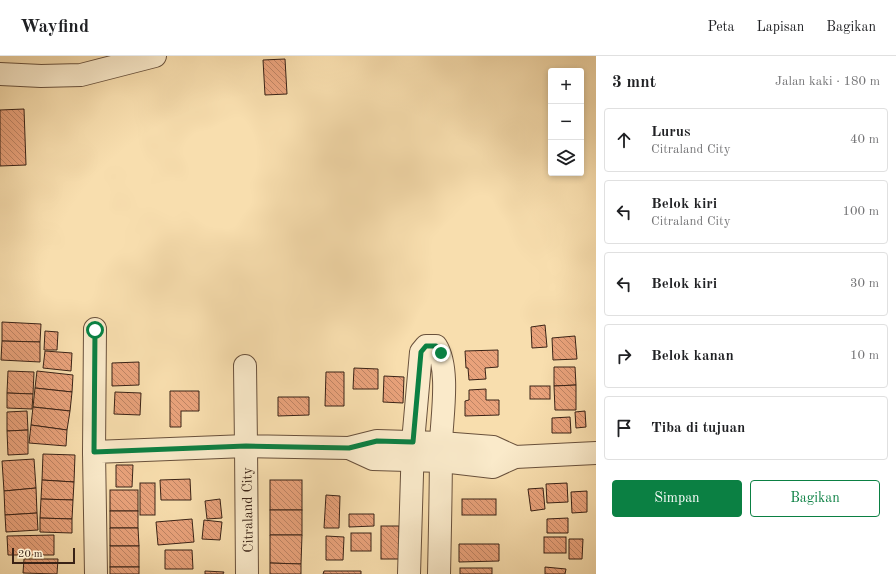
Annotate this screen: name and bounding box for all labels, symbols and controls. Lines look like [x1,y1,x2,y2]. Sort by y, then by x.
text: Wayfind [20,18,89,37]
text: Peta [707,20,734,34]
text: Lapisan [756,20,804,34]
text: Bagikan [826,20,876,34]
map controls [548,68,584,176]
button: + [548,68,584,104]
text: 3 mnt [612,74,656,91]
text: Jalan kaki · 180 m [775,75,880,88]
button: − [548,104,584,140]
text: Lurus [651,125,691,140]
icon: ahead [613,129,635,151]
text: 40 m [850,133,879,146]
button: layers [548,140,584,176]
text: Citraland City [651,143,731,156]
text: Belok kiri [651,197,717,212]
icon: left [613,201,635,223]
text: 100 m [842,205,879,218]
text: Citraland City [651,215,731,228]
icon: left [613,273,635,295]
text: Belok kiri [651,277,717,292]
text: 30 m [850,277,879,290]
route start [86,321,104,339]
route end [432,344,450,362]
icon: right [613,345,635,367]
text: Belok kanan [651,349,734,364]
text: 10 m [850,349,879,362]
icon: arrive [613,417,635,439]
text: Tiba di tujuan [651,421,745,436]
street label: Citraland City [240,466,256,553]
button: Simpan [612,480,742,517]
button: Bagikan [750,480,880,517]
scale bar [12,546,75,565]
text: 20 m [18,549,43,560]

